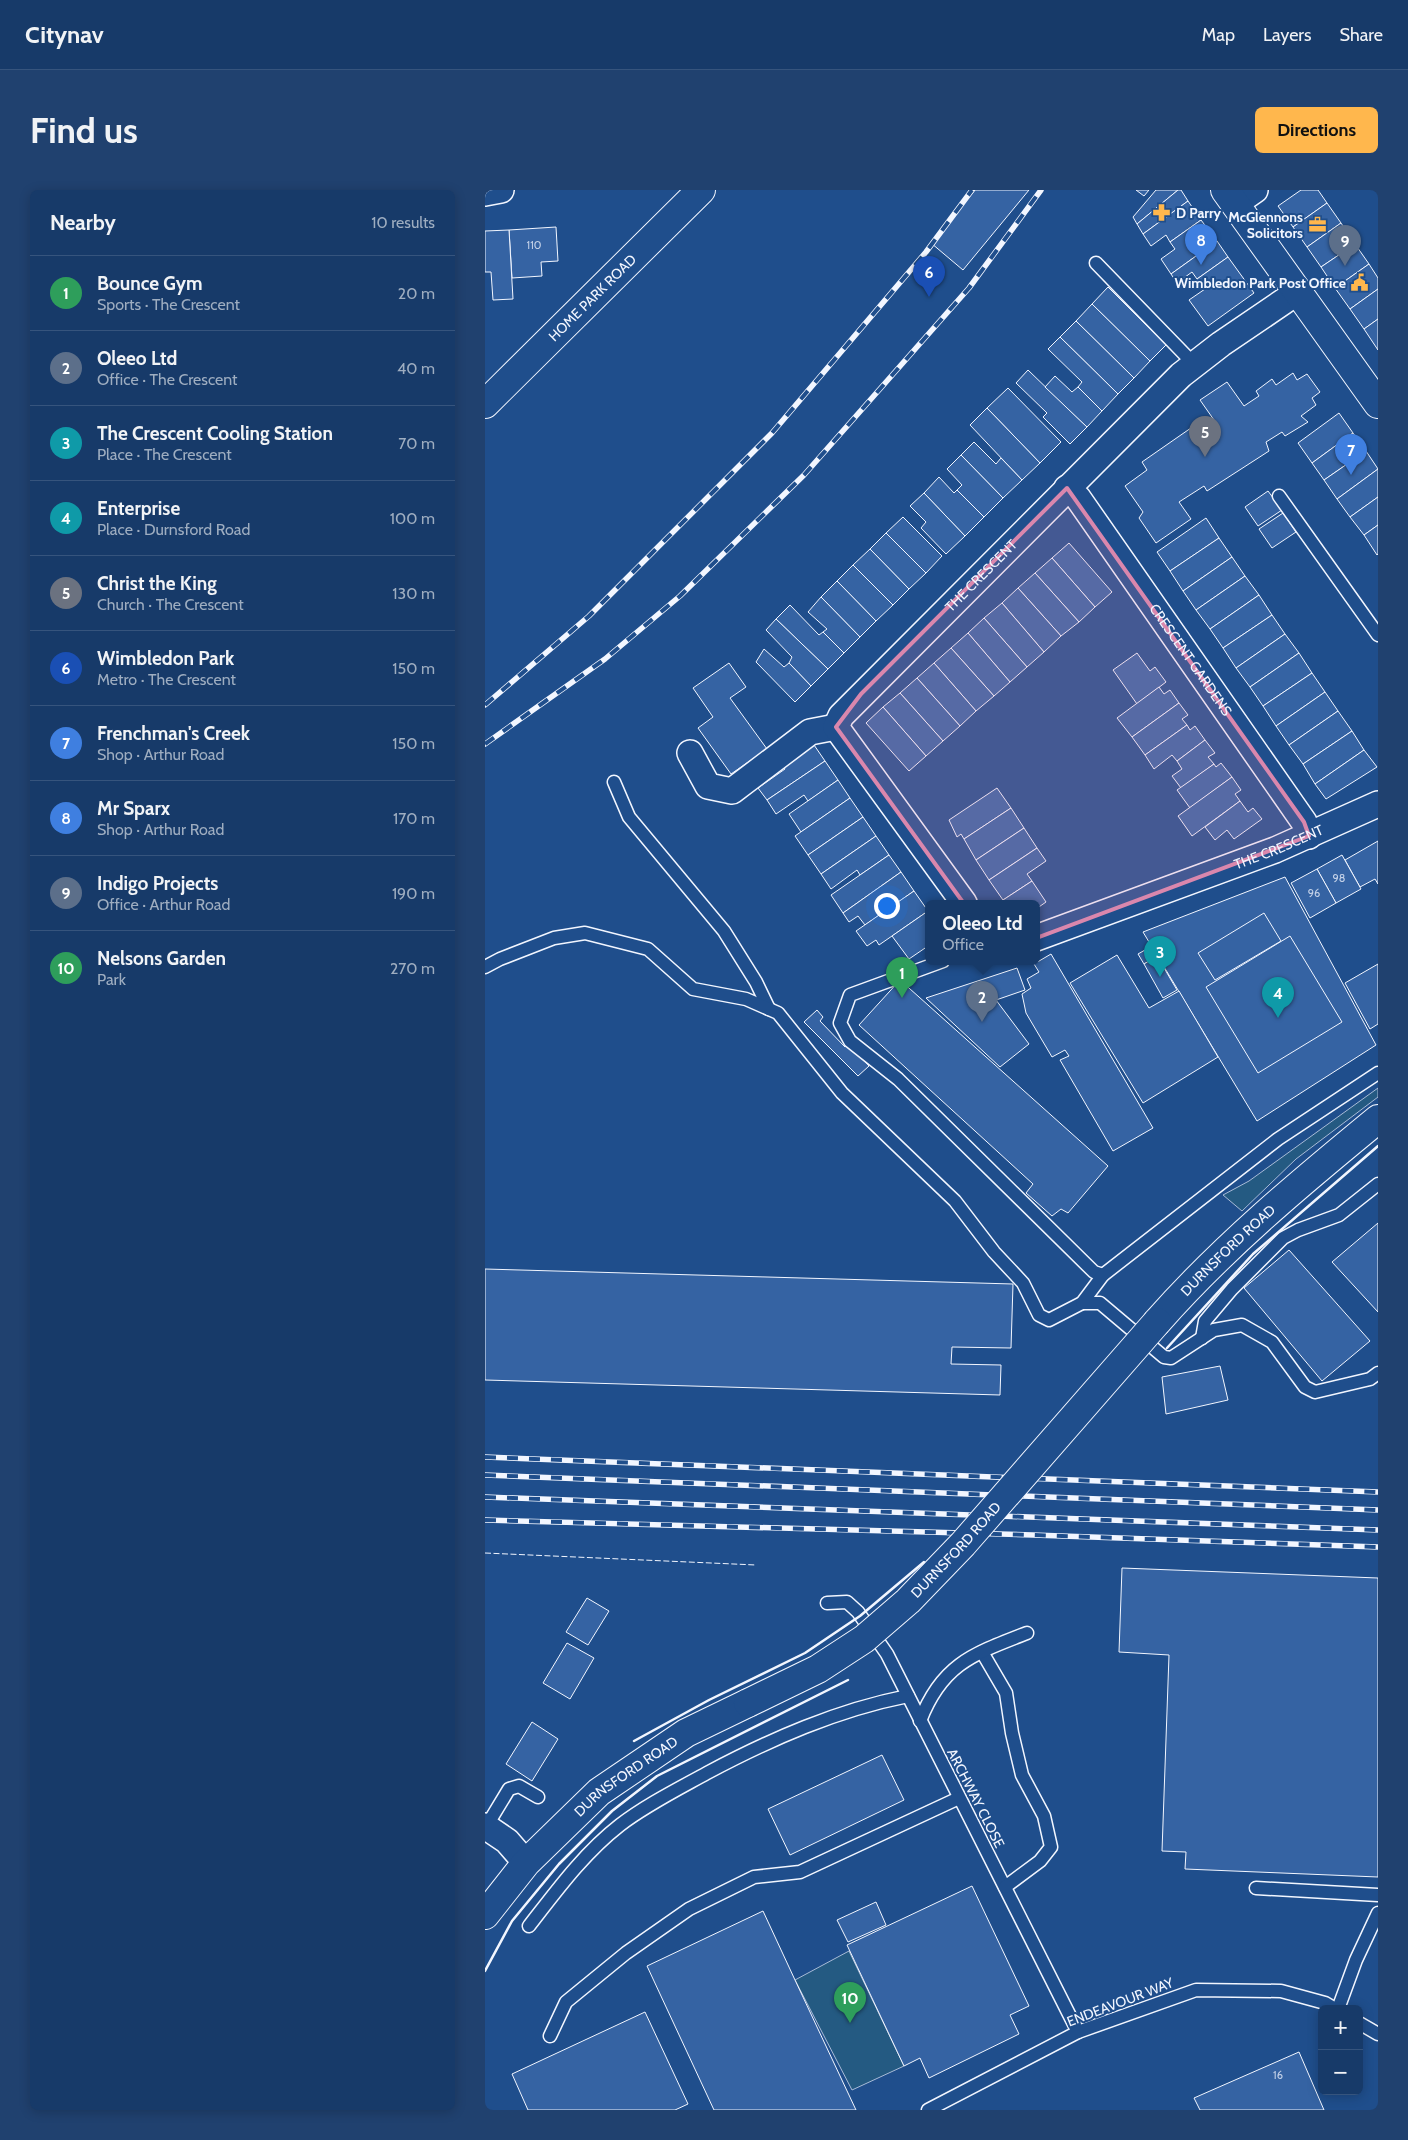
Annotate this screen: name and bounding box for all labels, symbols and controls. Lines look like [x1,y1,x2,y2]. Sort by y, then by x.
text: Citynav [25,20,104,49]
text: Map [1202,24,1235,46]
text: Layers [1263,24,1312,46]
text: Share [1340,24,1383,46]
button: Directions [1255,107,1378,153]
text: Find us [30,109,138,152]
pharmacy icon: D Parry [1152,203,1172,223]
place label: D Parry [1176,204,1222,222]
place label: McGlennons Solicitors [1228,208,1303,242]
text: Nearby [50,210,116,235]
text: 10 results [371,213,435,232]
office icon: McGlennons Solicitors [1307,215,1327,235]
pin: 8 [1185,224,1217,265]
pin: 9 [1329,225,1361,266]
house number: 110 [527,238,542,252]
street label: HOME PARK ROAD [545,250,640,345]
pin: 6 [913,256,945,297]
text: Bounce Gym [97,272,202,295]
public building icon: Wimbledon Park Post Office [1350,273,1370,293]
place label: Wimbledon Park Post Office [1175,274,1346,292]
text: 1 [63,284,69,303]
text: 20 m [398,284,435,303]
text: Sports · The Crescent [97,295,240,314]
text: Oleeo Ltd [97,347,177,370]
text: 2 [62,359,70,378]
text: 40 m [397,359,435,378]
text: Office · The Crescent [97,370,237,389]
pin: 5 [1189,416,1221,457]
text: The Crescent Cooling Station [97,422,333,445]
text: 3 [62,434,70,453]
text: 70 m [398,434,435,453]
pin: 7 [1335,434,1367,475]
text: Place · The Crescent [97,445,232,464]
text: Enterprise [97,497,180,520]
text: 4 [61,509,71,528]
text: 100 m [390,509,435,528]
text: Place · Durnsford Road [97,520,250,539]
street label: THE CRESCENT [941,535,1021,616]
text: Christ the King [97,572,217,595]
text: 5 [62,584,70,603]
text: 130 m [392,584,435,603]
text: Church · The Crescent [97,595,244,614]
street label: CRESCENT GARDENS [1146,600,1236,719]
text: Wimbledon Park [97,647,234,670]
text: 6 [62,659,71,678]
text: 150 m [392,659,435,678]
text: Metro · The Crescent [97,670,236,689]
text: Frenchman's Creek [97,722,250,745]
text: 7 [62,734,70,753]
text: 150 m [392,734,435,753]
text: Shop · Arthur Road [97,745,224,764]
text: Mr Sparx [97,797,170,820]
text: 8 [61,809,71,828]
text: 170 m [393,809,435,828]
text: Shop · Arthur Road [97,820,224,839]
street label: THE CRESCENT [1231,820,1326,873]
house number: 98 [1333,871,1345,885]
text: Indigo Projects [97,872,218,895]
text: 9 [62,884,71,903]
text: 190 m [392,884,435,903]
house number: 96 [1308,886,1320,900]
your location [874,893,900,919]
text: Office · Arthur Road [97,895,230,914]
popup [925,900,1040,965]
text: Oleeo Ltd [942,912,1023,935]
text: Office [942,935,984,954]
pin: 3 [1144,936,1176,977]
text: Nelsons Garden [97,947,226,970]
pin: 1 [886,957,918,998]
text: 10 [57,959,75,978]
text: 270 m [390,959,435,978]
text: Park [97,970,126,989]
pin: 4 [1262,977,1294,1018]
pin: 2 [966,981,998,1022]
street label: DURNSFORD ROAD [1177,1201,1279,1300]
street label: DURNSFORD ROAD [907,1498,1005,1602]
street label: DURNSFORD ROAD [570,1732,681,1820]
street label: ARCHWAY CLOSE [943,1745,1009,1851]
street label: ENDEAVOUR WAY [1064,1973,1177,2031]
pin: 10 [834,1982,866,2023]
map controls [1318,2005,1363,2095]
button: + [1318,2005,1363,2050]
button: − [1318,2050,1363,2095]
house number: 16 [1273,2068,1283,2082]

